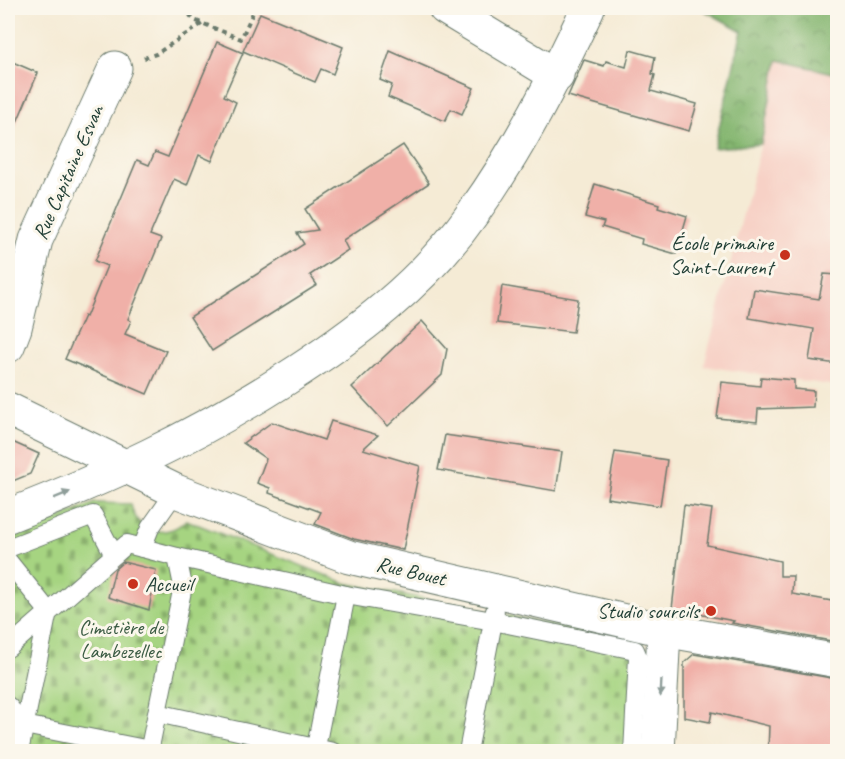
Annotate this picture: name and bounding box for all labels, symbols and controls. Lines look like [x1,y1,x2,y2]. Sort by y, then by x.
street label: Rue Capitaine Esvan [27,99,110,243]
place label: École primaire Saint-Laurent [670,230,776,280]
marker: École primaire Saint-Laurent [778,248,792,262]
one-way arrow [53,490,71,499]
street label: Rue Bouet [374,550,450,592]
place label: Accueil [145,571,196,597]
marker: Accueil [126,577,140,591]
place label: Studio sourcils [597,598,701,624]
marker: Studio sourcils [704,604,718,618]
park label: Cimetière de Lambezellec [79,614,165,664]
one-way arrow [657,679,666,698]

